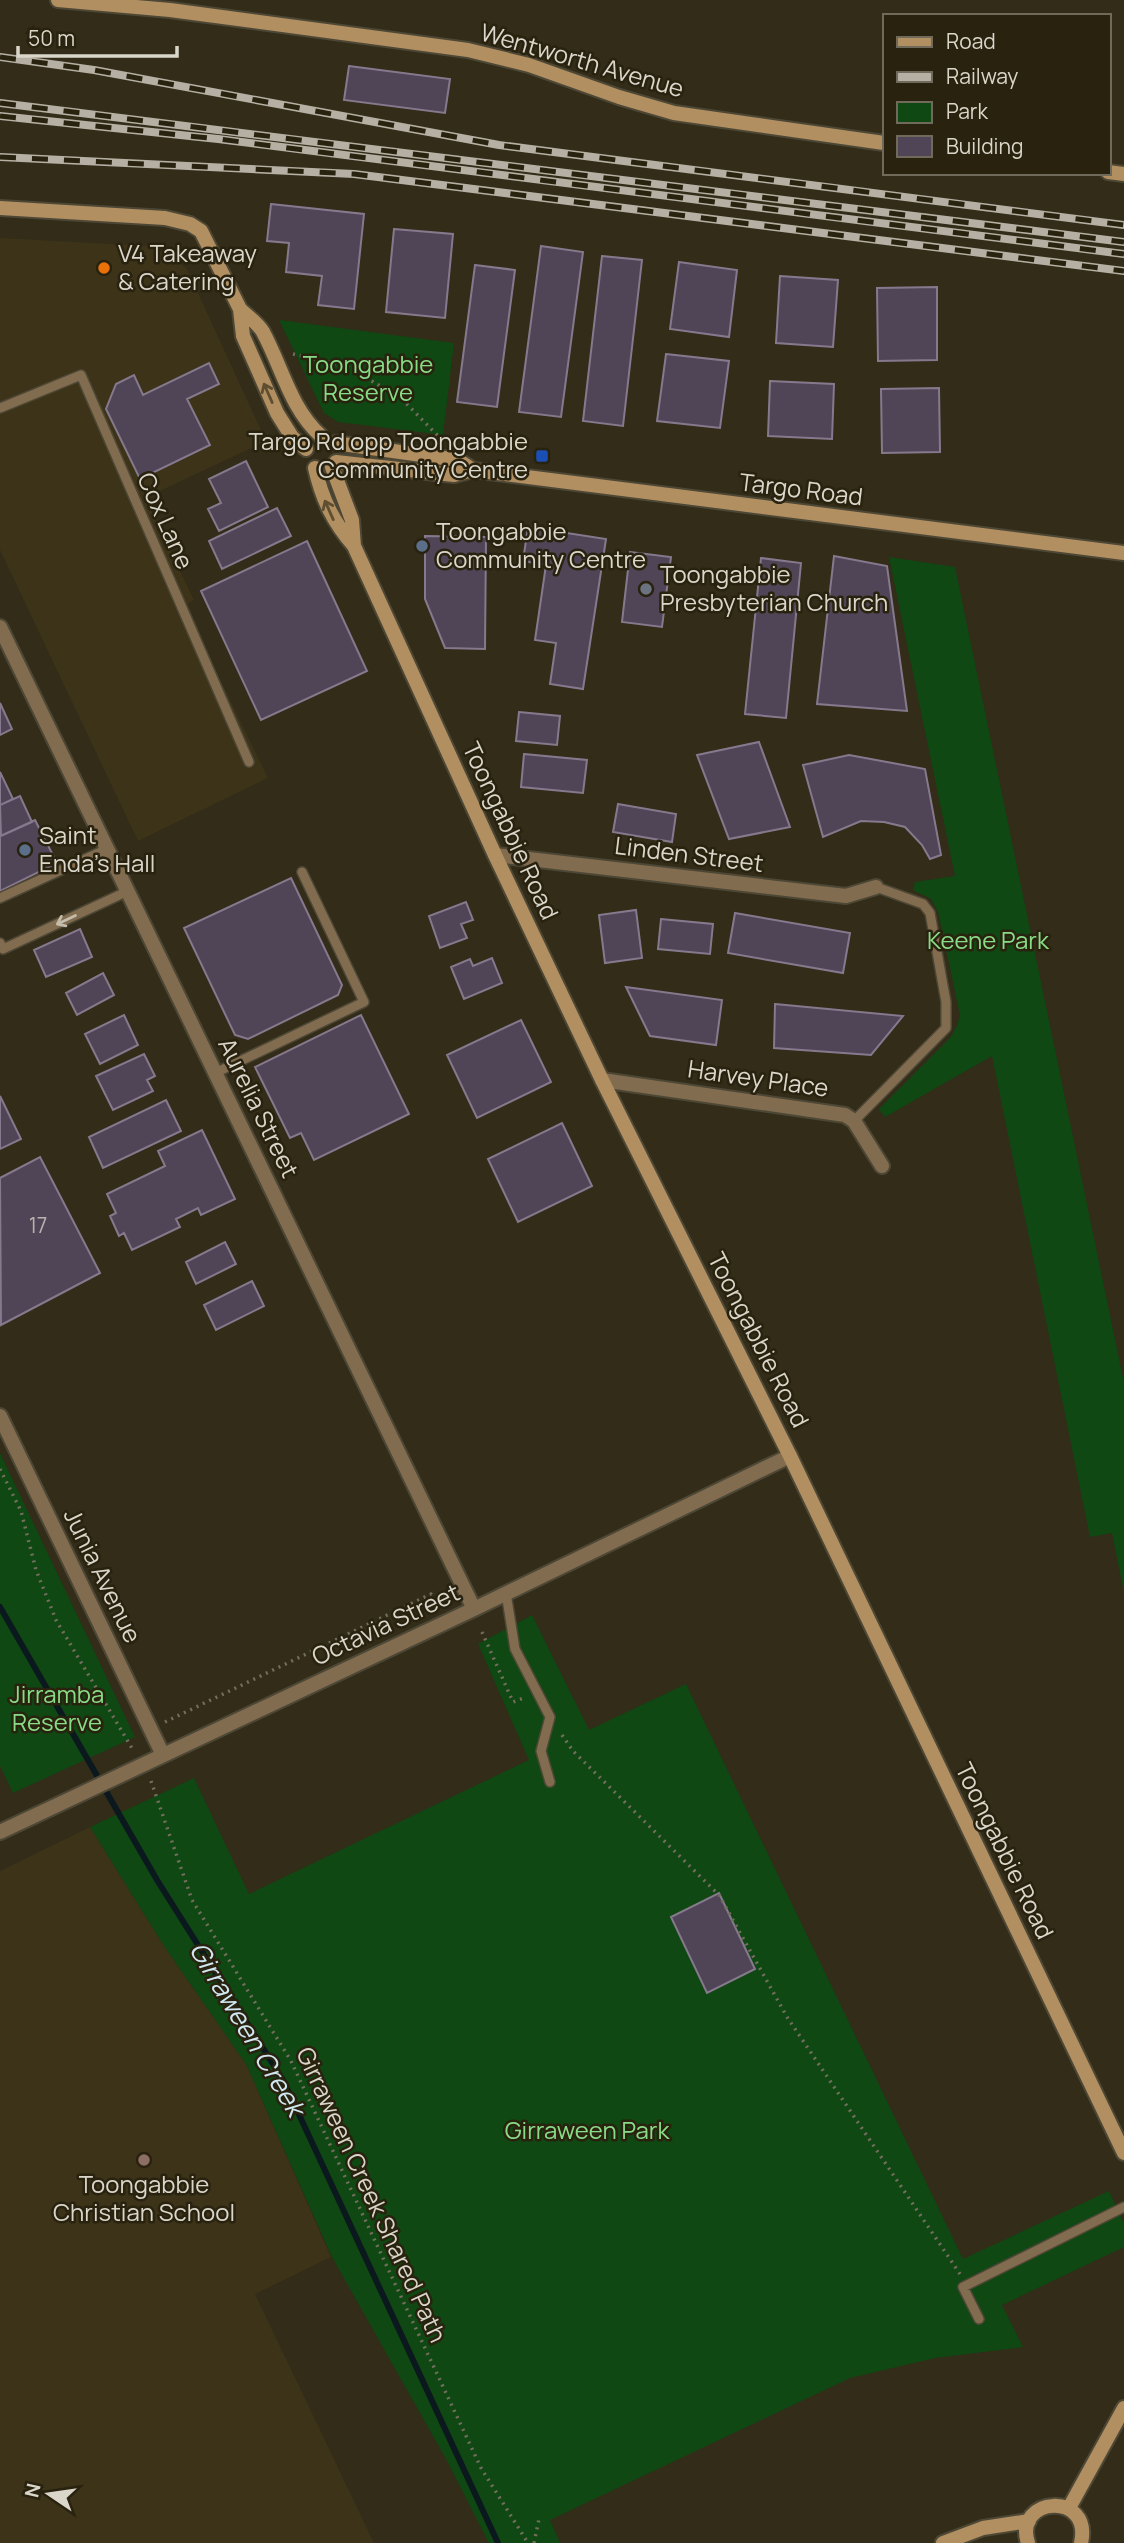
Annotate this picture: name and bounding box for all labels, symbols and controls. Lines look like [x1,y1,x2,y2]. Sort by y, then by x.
scale bar [18,14,177,58]
legend [883,14,1110,175]
street label: Wentworth Avenue [477,15,688,104]
text: 50 m [28,24,75,52]
text: Road [946,27,996,55]
text: Railway [946,62,1018,90]
text: Park [946,97,988,125]
text: Building [946,132,1023,160]
place label: V4 Takeaway & Catering [118,236,257,297]
marker: V4 Takeaway & Catering [96,260,112,276]
park label: Toongabbie Reserve [303,347,433,408]
one-way arrow [261,383,274,404]
place label: Targo Rd opp Toongabbie Community Centre [248,424,528,485]
marker: Targo Rd opp Toongabbie Community Centre [534,448,550,464]
street label: Targo Road [738,465,865,512]
street label: Cox Lane [130,467,202,574]
one-way arrow [322,500,335,521]
place label: Toongabbie Community Centre [436,514,646,575]
marker: Toongabbie Community Centre [414,538,430,554]
place label: Toongabbie Presbyterian Church [660,557,888,618]
marker: Toongabbie Presbyterian Church [638,581,654,597]
street label: Toongabbie Road [456,736,567,924]
place label: Saint Enda's Hall [39,818,155,879]
street label: Linden Street [613,828,765,879]
marker: Saint Enda's Hall [17,842,33,858]
one-way arrow [56,914,77,927]
park label: Keene Park [927,923,1050,956]
street label: Aurelia Street [211,1032,307,1183]
street label: Harvey Place [686,1051,831,1104]
house number: 17 [29,1211,47,1239]
street label: Toongabbie Road [701,1246,818,1432]
street label: Junia Avenue [57,1503,150,1648]
street label: Octavia Street [306,1575,465,1672]
park label: Jirramba Reserve [10,1677,104,1738]
street label: Toongabbie Road [948,1757,1062,1944]
water label: Girraween Creek [182,1935,316,2126]
street label: Girraween Creek Shared Path [289,2041,455,2347]
park label: Girraween Park [505,2113,670,2146]
marker: Toongabbie Christian School [136,2152,152,2168]
place label: Toongabbie Christian School [53,2167,235,2228]
north arrow [14,2459,84,2529]
text: N [18,2481,47,2500]

